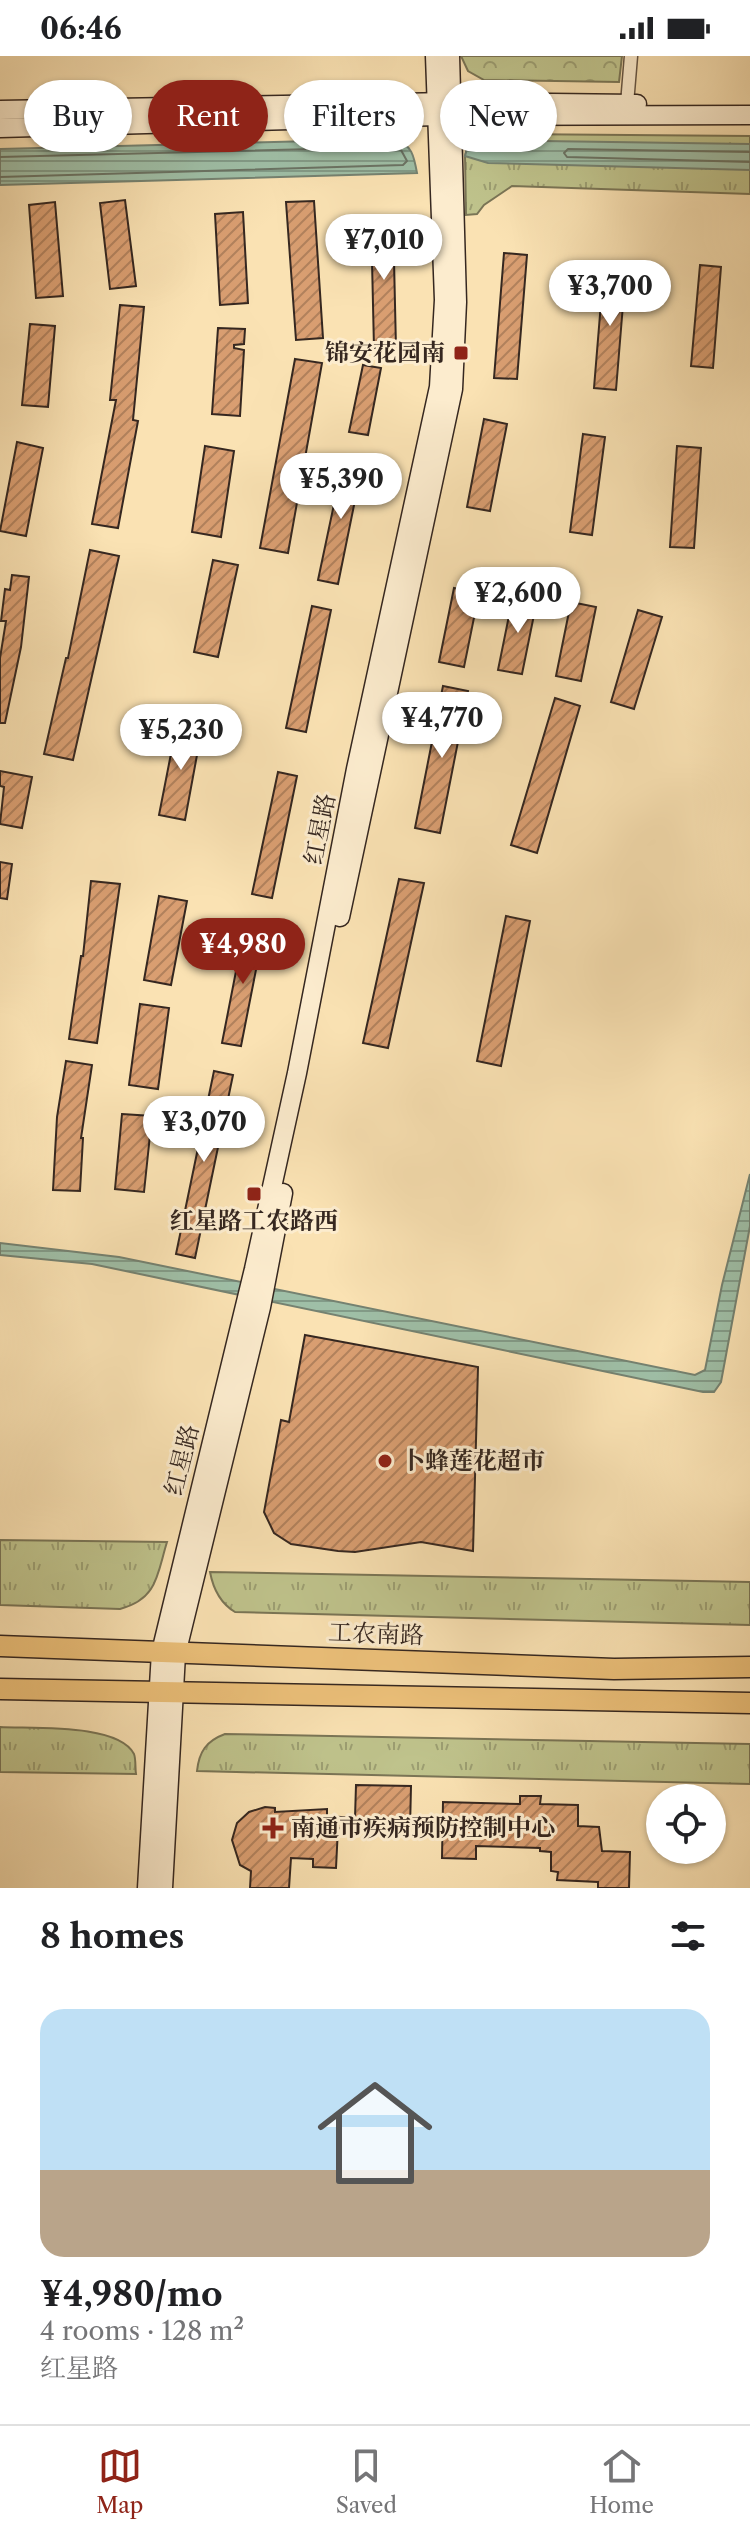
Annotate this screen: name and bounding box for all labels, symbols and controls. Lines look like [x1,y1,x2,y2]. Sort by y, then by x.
text: 06:46 [40,10,122,47]
chip: Buy [24,80,132,152]
chip: Rent [148,80,268,152]
chip: Filters [284,80,424,152]
chip: New [440,80,557,152]
pin: ¥7,010 [319,214,449,282]
text: ¥7,010 [343,224,425,256]
pin: ¥3,700 [545,260,675,328]
text: ¥3,700 [567,270,653,302]
place label: 锦安花园南 [325,338,445,367]
marker: 锦安花园南 [452,344,470,362]
pin: ¥5,390 [276,453,406,521]
text: ¥5,390 [298,463,384,495]
pin: ¥2,600 [453,567,583,635]
text: ¥2,600 [474,577,562,609]
pin: ¥4,770 [377,692,507,760]
text: ¥4,770 [400,702,484,734]
pin: ¥5,230 [116,704,246,772]
text: ¥5,230 [138,714,224,746]
street label: 红星路 [298,791,341,867]
pin: ¥4,980 [178,918,308,986]
text: ¥4,980 [199,928,287,960]
pin: ¥3,070 [139,1096,269,1164]
text: ¥3,070 [161,1106,247,1138]
marker: 红星路工农路西 [245,1185,263,1203]
place label: 红星路工农路西 [170,1206,338,1235]
street label: 红星路 [159,1421,204,1498]
place label: 卜蜂莲花超市 [401,1446,545,1475]
marker: 卜蜂莲花超市 [376,1452,394,1470]
street label: 工农南路 [328,1617,424,1650]
map controls [646,1784,726,1864]
button: locate [646,1784,726,1864]
place label: 南通市疾病预防控制中心 [291,1813,555,1842]
marker: 南通市疾病预防控制中心 [262,1817,284,1839]
icon: filters [666,1914,710,1958]
text: 8 homes [40,1915,184,1957]
icon: home [303,2061,447,2205]
text: ¥4,980/mo [40,2273,223,2315]
text: 4 rooms · 128 m² [40,2315,244,2347]
text: 红星路 [40,2352,118,2384]
tab: Map [96,2444,143,2519]
tab: Saved [336,2444,397,2519]
tab: Home [589,2444,654,2519]

